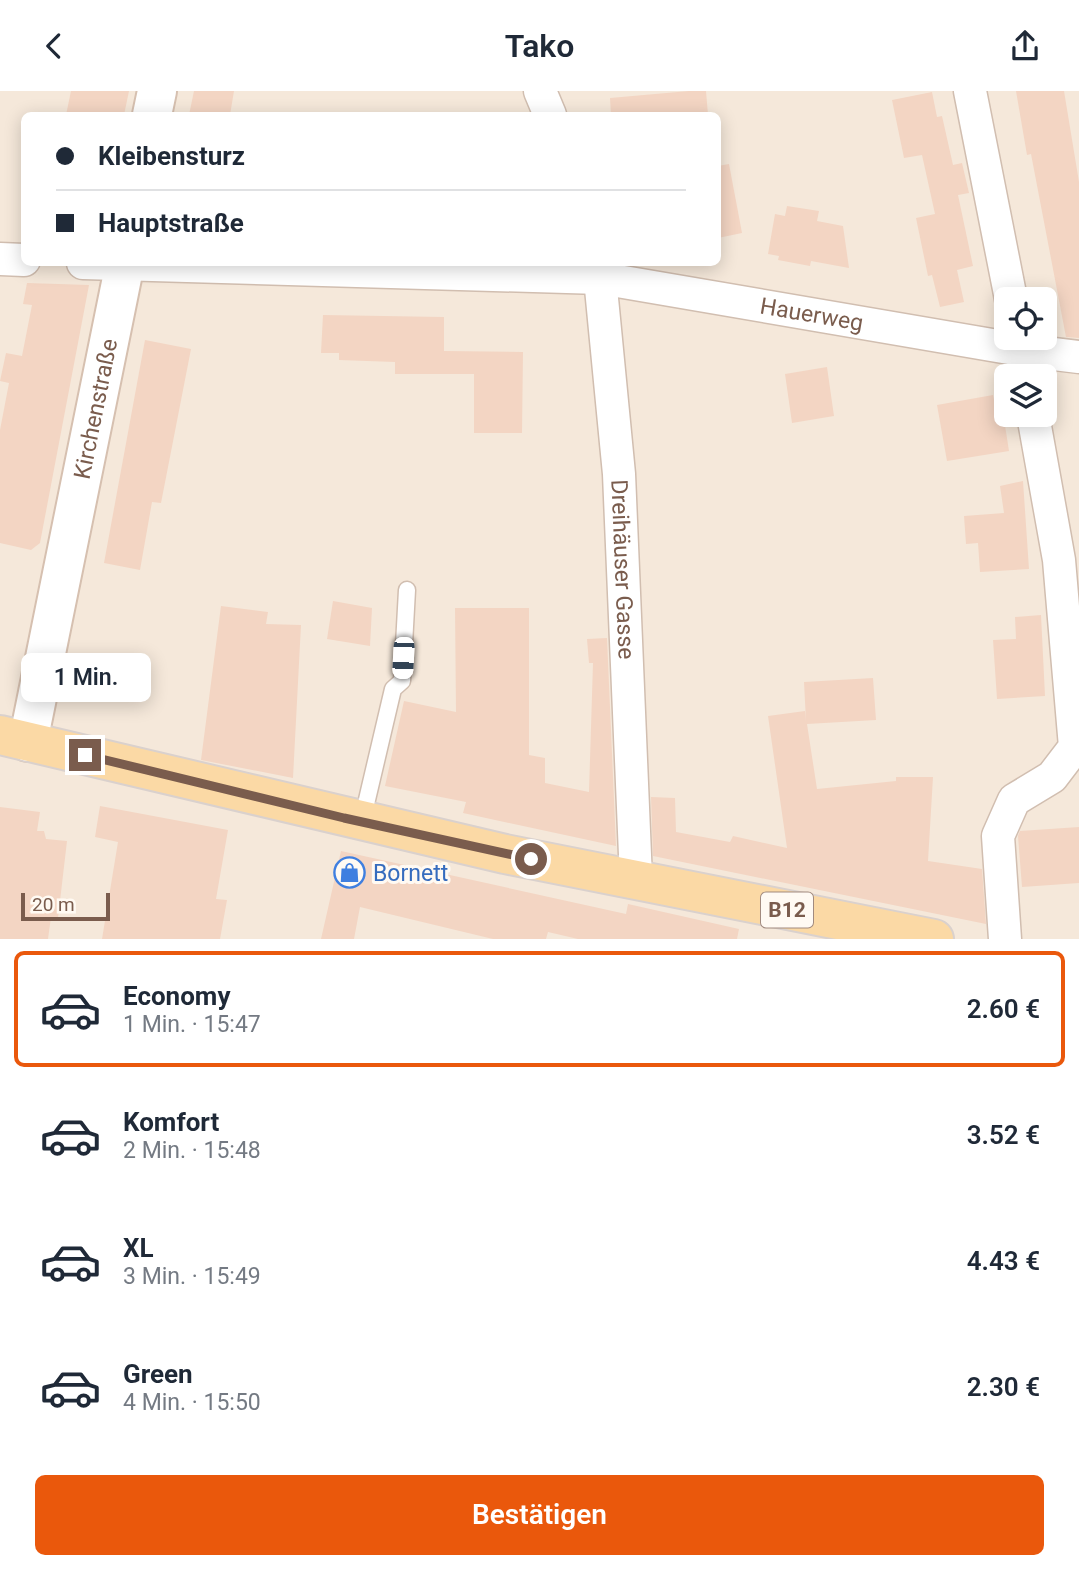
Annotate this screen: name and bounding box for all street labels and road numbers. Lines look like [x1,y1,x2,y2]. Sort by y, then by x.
street label: Hauerweg [758,292,865,336]
street label: Kirchenstraße [68,336,123,481]
street label: Dreihäuser Gasse [606,479,640,660]
road number: B12 [761,893,813,927]

